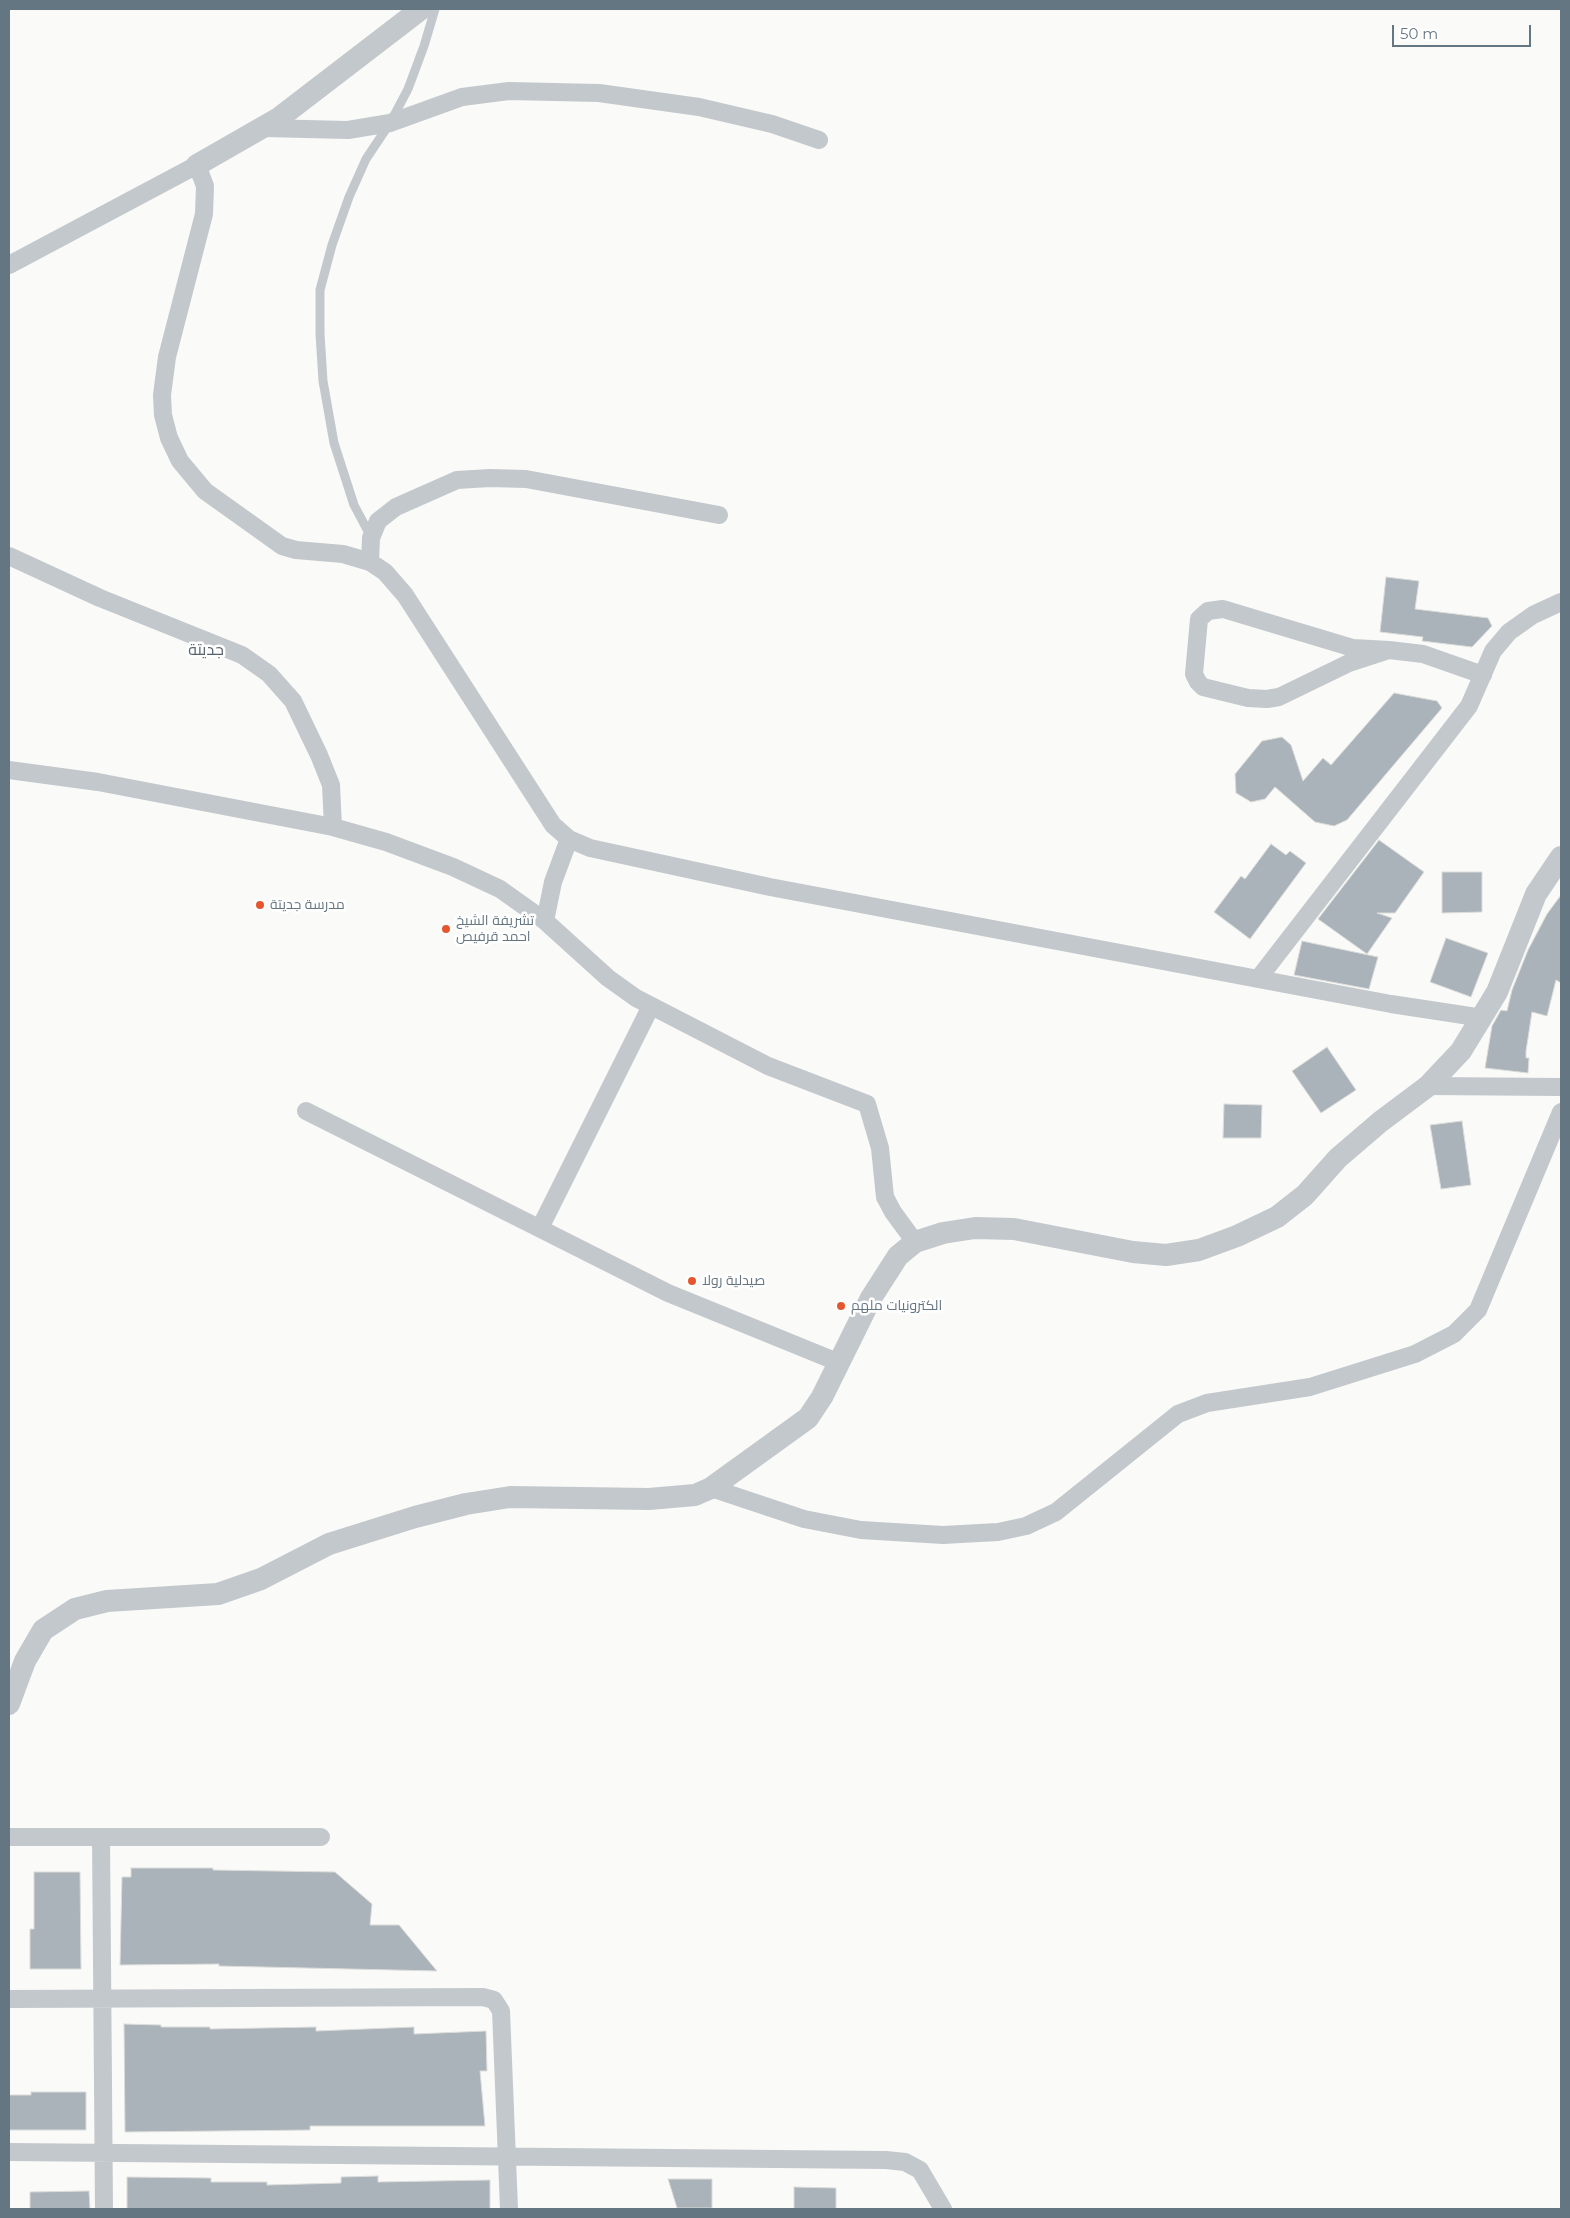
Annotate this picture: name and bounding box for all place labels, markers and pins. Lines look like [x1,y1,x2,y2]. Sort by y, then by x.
place label: مدرسة جديتة [270,897,345,913]
marker: مدرسة جديتة [254,899,266,911]
place label: تشريفة الشيخ احمد قرفيص [456,913,534,946]
marker: تشريفة الشيخ احمد قرفيص [440,923,452,935]
place label: صيدلية رولا [702,1273,765,1289]
marker: صيدلية رولا [686,1275,698,1287]
place label: الكترونيات ملهم [851,1298,942,1314]
marker: الكترونيات ملهم [835,1300,847,1312]

